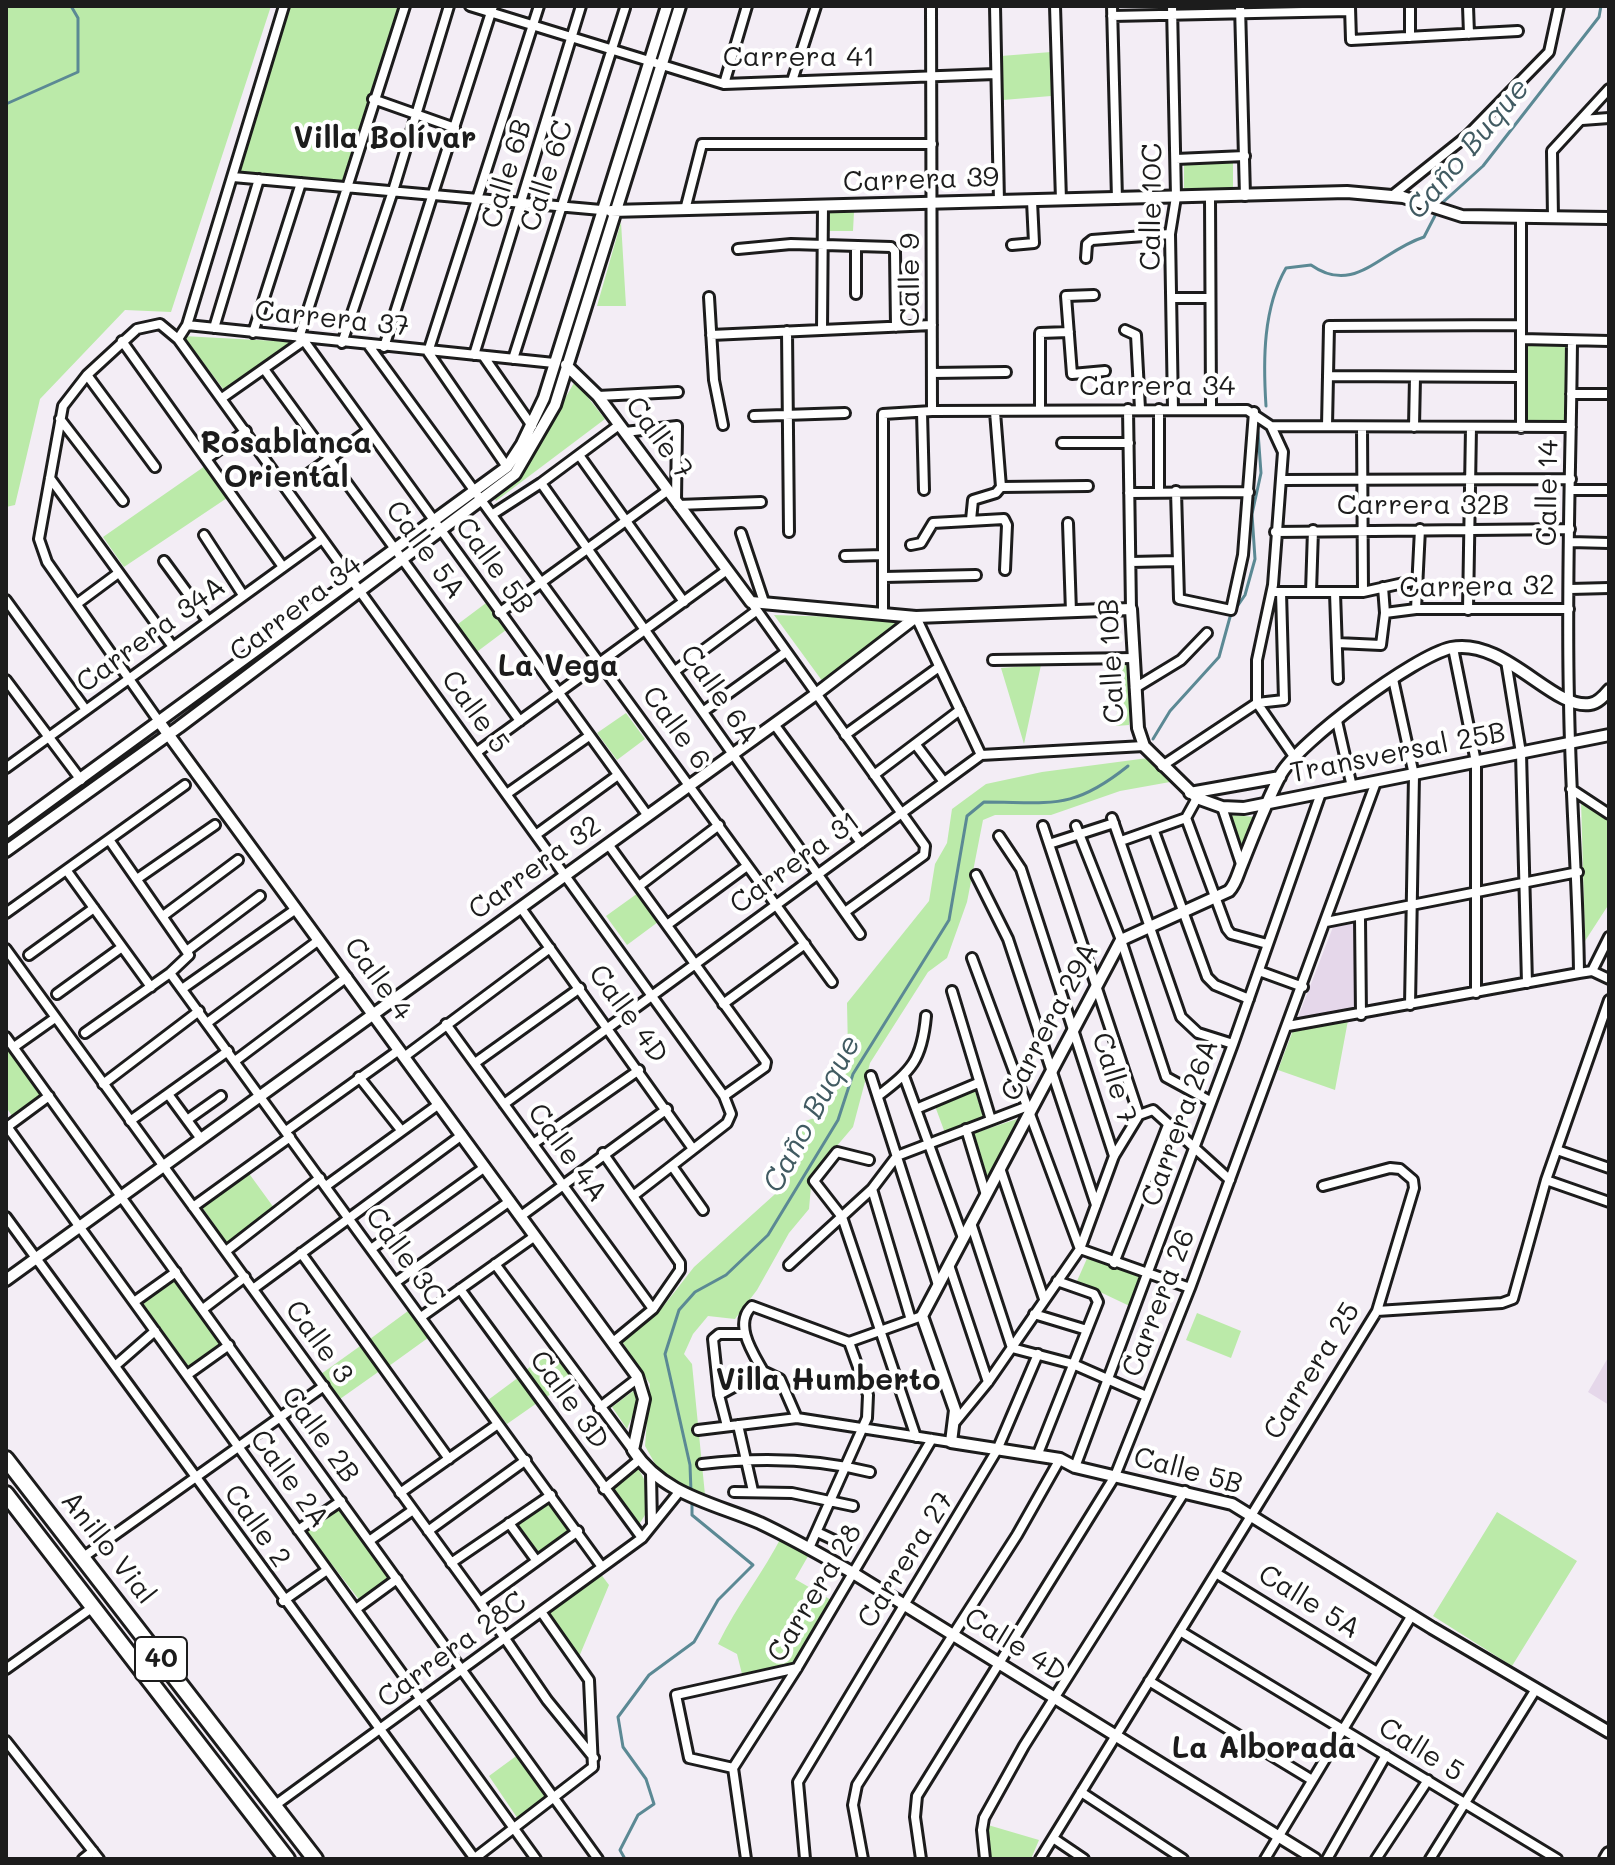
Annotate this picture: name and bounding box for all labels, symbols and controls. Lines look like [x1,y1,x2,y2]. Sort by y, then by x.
street label: Carrera 41 [723,40,875,74]
water label: Caño Buque [1398,71,1538,227]
street label: Calle 6B [475,115,539,233]
street label: Calle 6C [513,116,581,236]
district label: Villa Bolívar [294,121,476,157]
street label: Calle 10C [1134,143,1170,271]
street label: Carrera 39 [842,160,1000,200]
street label: Calle 9 [893,233,927,327]
street label: Carrera 37 [253,294,411,344]
street label: Carrera 34 [1079,369,1235,403]
street label: Calle 7 [618,390,700,486]
district label: Rosablanca Oriental [200,426,372,496]
street label: Calle 14 [1530,439,1566,547]
street label: Carrera 32B [1337,488,1509,522]
street label: Calle 5A [378,494,472,606]
street label: Calle 5B [448,511,540,621]
street label: Carrera 34 [224,549,368,669]
street label: Carrera 32 [1399,569,1555,605]
street label: Carrera 34A [70,570,232,700]
street label: Calle 10B [1092,598,1132,724]
street label: Calle 6A [673,639,765,751]
district label: La Vega [498,649,618,685]
street label: Calle 5 [434,664,516,760]
street label: Calle 6 [635,680,717,776]
street label: Transversal 25B [1287,716,1509,790]
street label: Carrera 31 [724,805,866,921]
street label: Carrera 32 [462,809,608,927]
street label: Calle 4 [337,931,419,1027]
street label: Carrera 29A [994,937,1106,1107]
street label: Calle 4D [581,958,675,1070]
street label: Calle 7 [1084,1028,1144,1128]
water label: Caño Buque [755,1029,869,1199]
street label: Carrera 26A [1134,1035,1226,1211]
street label: Calle 4A [520,1097,614,1209]
street label: Calle 3C [358,1201,452,1313]
street label: Carrera 26 [1115,1224,1203,1382]
street label: Calle 3 [278,1294,360,1390]
street label: Carrera 25 [1257,1296,1367,1446]
street label: Calle 3D [522,1344,616,1456]
district label: Villa Humberto [716,1363,940,1399]
street label: Calle 2B [274,1380,366,1490]
street label: Calle 2A [242,1424,336,1534]
street label: Calle 5B [1130,1440,1246,1502]
street label: Calle 2 [216,1478,298,1574]
street label: Anillo Vial [53,1485,163,1611]
street label: Carrera 27 [851,1486,961,1634]
street label: Carrera 28 [760,1518,870,1668]
street label: Calle 5A [1252,1558,1366,1646]
street label: Carrera 28C [371,1585,533,1715]
street label: Calle 4D [958,1601,1072,1689]
road number: 40 [135,1637,187,1681]
street label: Calle 5 [1372,1711,1470,1789]
district label: La Alborada [1172,1731,1356,1767]

